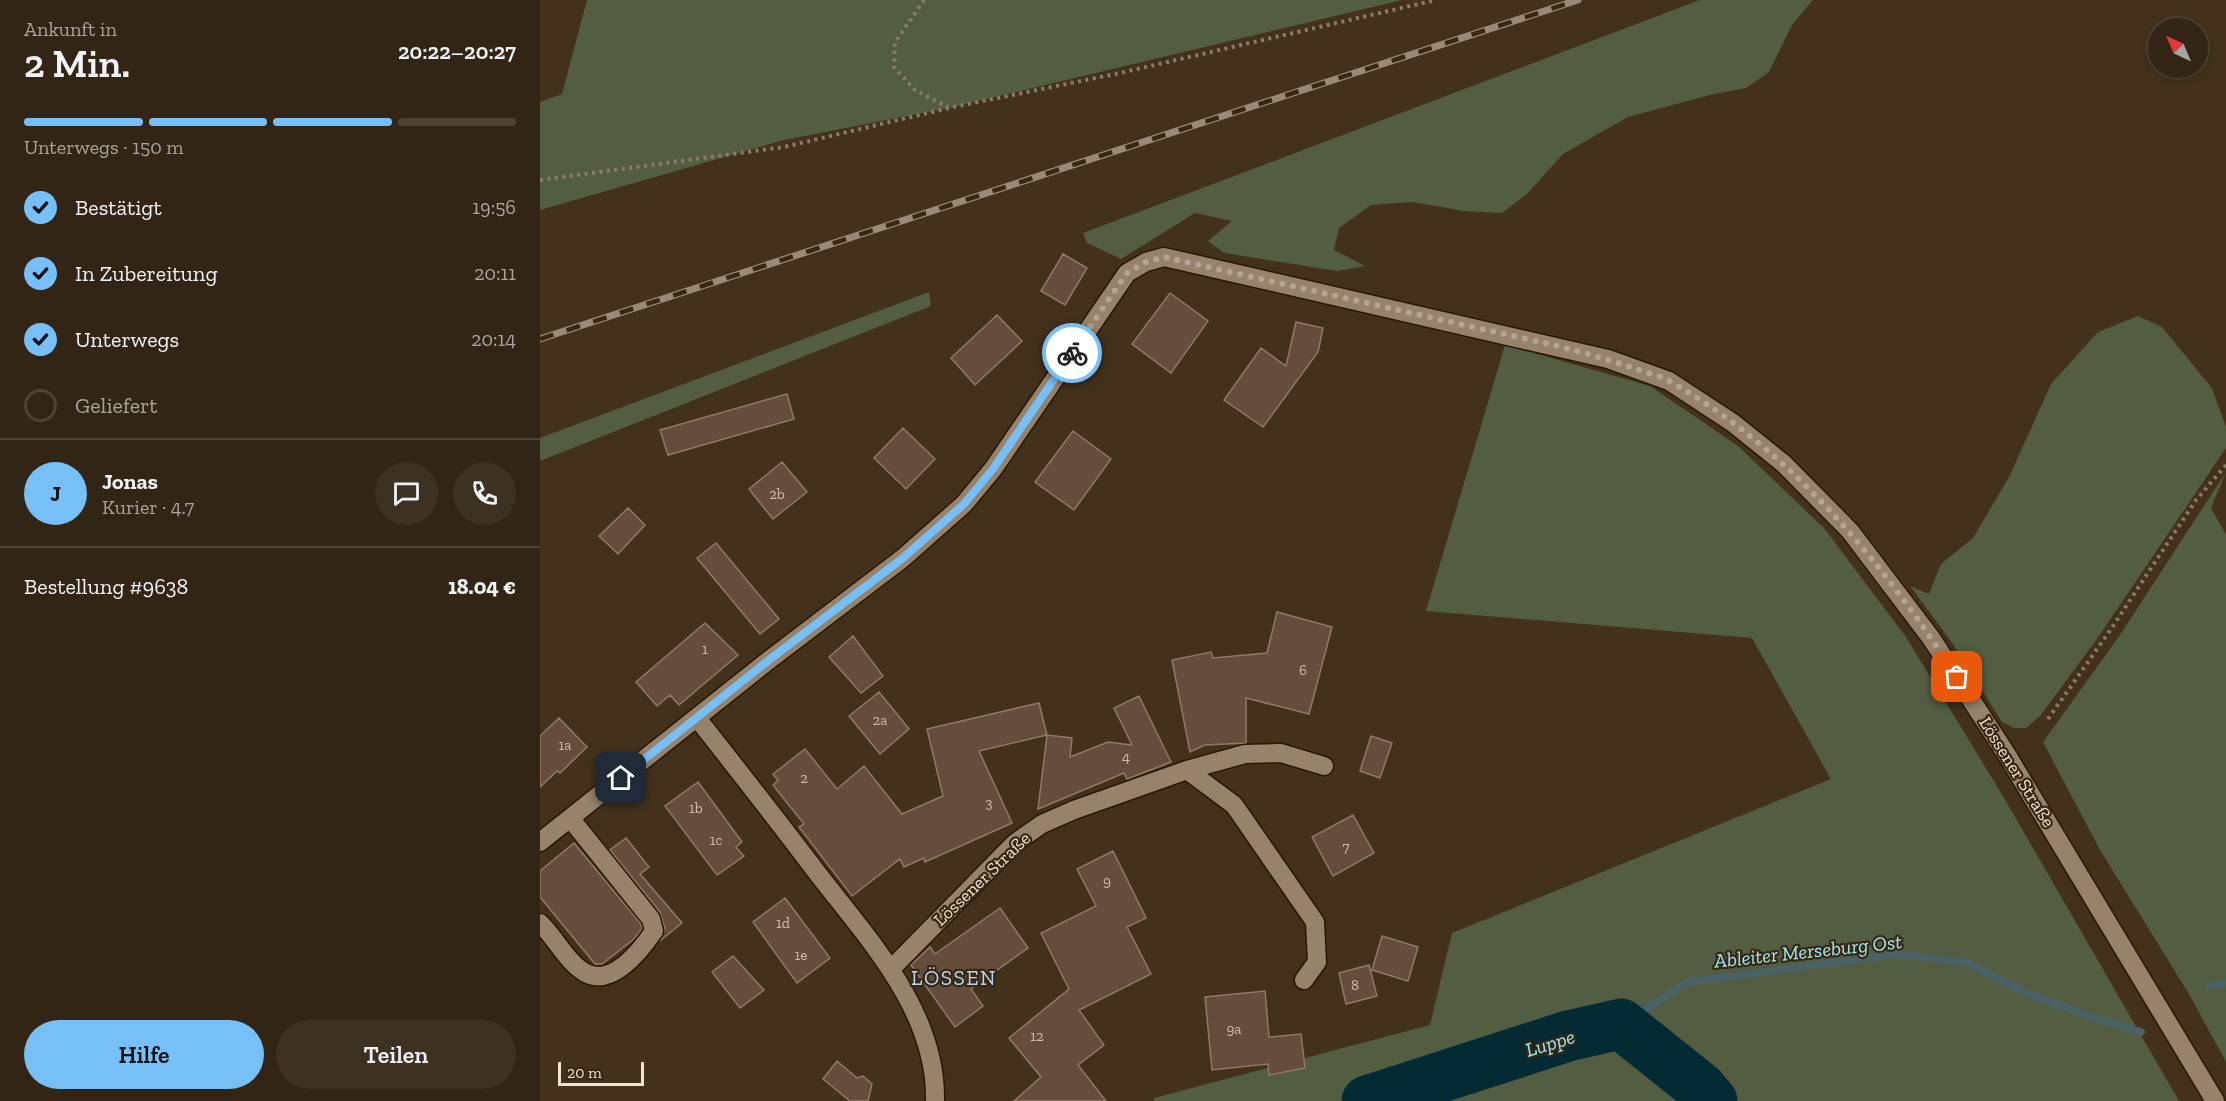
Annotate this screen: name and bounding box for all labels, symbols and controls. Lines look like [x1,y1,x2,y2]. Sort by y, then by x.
text: Ankunft in [24,17,117,41]
north arrow [2148,18,2208,78]
map controls [2148,18,2208,78]
text: 20:22–20:27 [398,38,516,65]
text: 2 Min. [24,40,130,87]
text: Unterwegs · 150 m [24,135,184,159]
icon: check [24,191,57,224]
text: Bestätigt [75,194,162,221]
text: 19:56 [472,195,516,219]
icon: check [24,257,57,290]
text: In Zubereitung [75,260,218,287]
text: 20:11 [474,261,516,285]
icon: check [24,323,57,356]
courier [1042,323,1102,383]
text: Unterwegs [75,326,179,353]
text: 20:14 [471,327,516,351]
icon: bike [1056,337,1089,370]
text: Geliefert [75,392,158,419]
button: chat [375,462,438,525]
button: phone [453,462,516,525]
text: Jonas [102,468,158,495]
text: J [50,480,61,507]
house number: 2b [769,485,785,503]
text: Kurier · 4.7 [102,495,194,519]
text: Bestellung #9638 [24,573,188,600]
text: 18.04 € [448,573,516,600]
house number: 1 [702,640,708,658]
pin [1931,651,1982,702]
icon: bag [1940,660,1973,693]
house number: 6 [1299,661,1307,679]
house number: 2a [873,711,887,729]
street label: Lössener Straße [1974,713,2060,831]
house number: 1a [558,736,572,754]
house number: 4 [1122,748,1130,766]
pin [595,752,646,803]
icon: home [604,761,637,794]
house number: 2 [800,769,808,787]
house number: 3 [985,794,993,812]
house number: 1b [689,799,703,817]
street label: Lössener Straße [929,827,1035,931]
house number: 1c [710,831,722,849]
house number: 7 [1342,838,1350,856]
house number: 9 [1103,872,1111,890]
house number: 1d [776,914,791,932]
water label: Ableiter Merseburg Ost [1712,929,1903,973]
house number: 1e [795,946,807,964]
district label: LÖSSEN [911,965,997,990]
house number: 8 [1351,976,1359,994]
button: Hilfe [24,1020,264,1089]
button: Teilen [276,1020,516,1089]
house number: 9a [1226,1020,1242,1038]
water label: Luppe [1522,1024,1578,1062]
house number: 12 [1030,1027,1044,1045]
scale bar [558,1059,644,1086]
text: 20 m [567,1063,602,1082]

